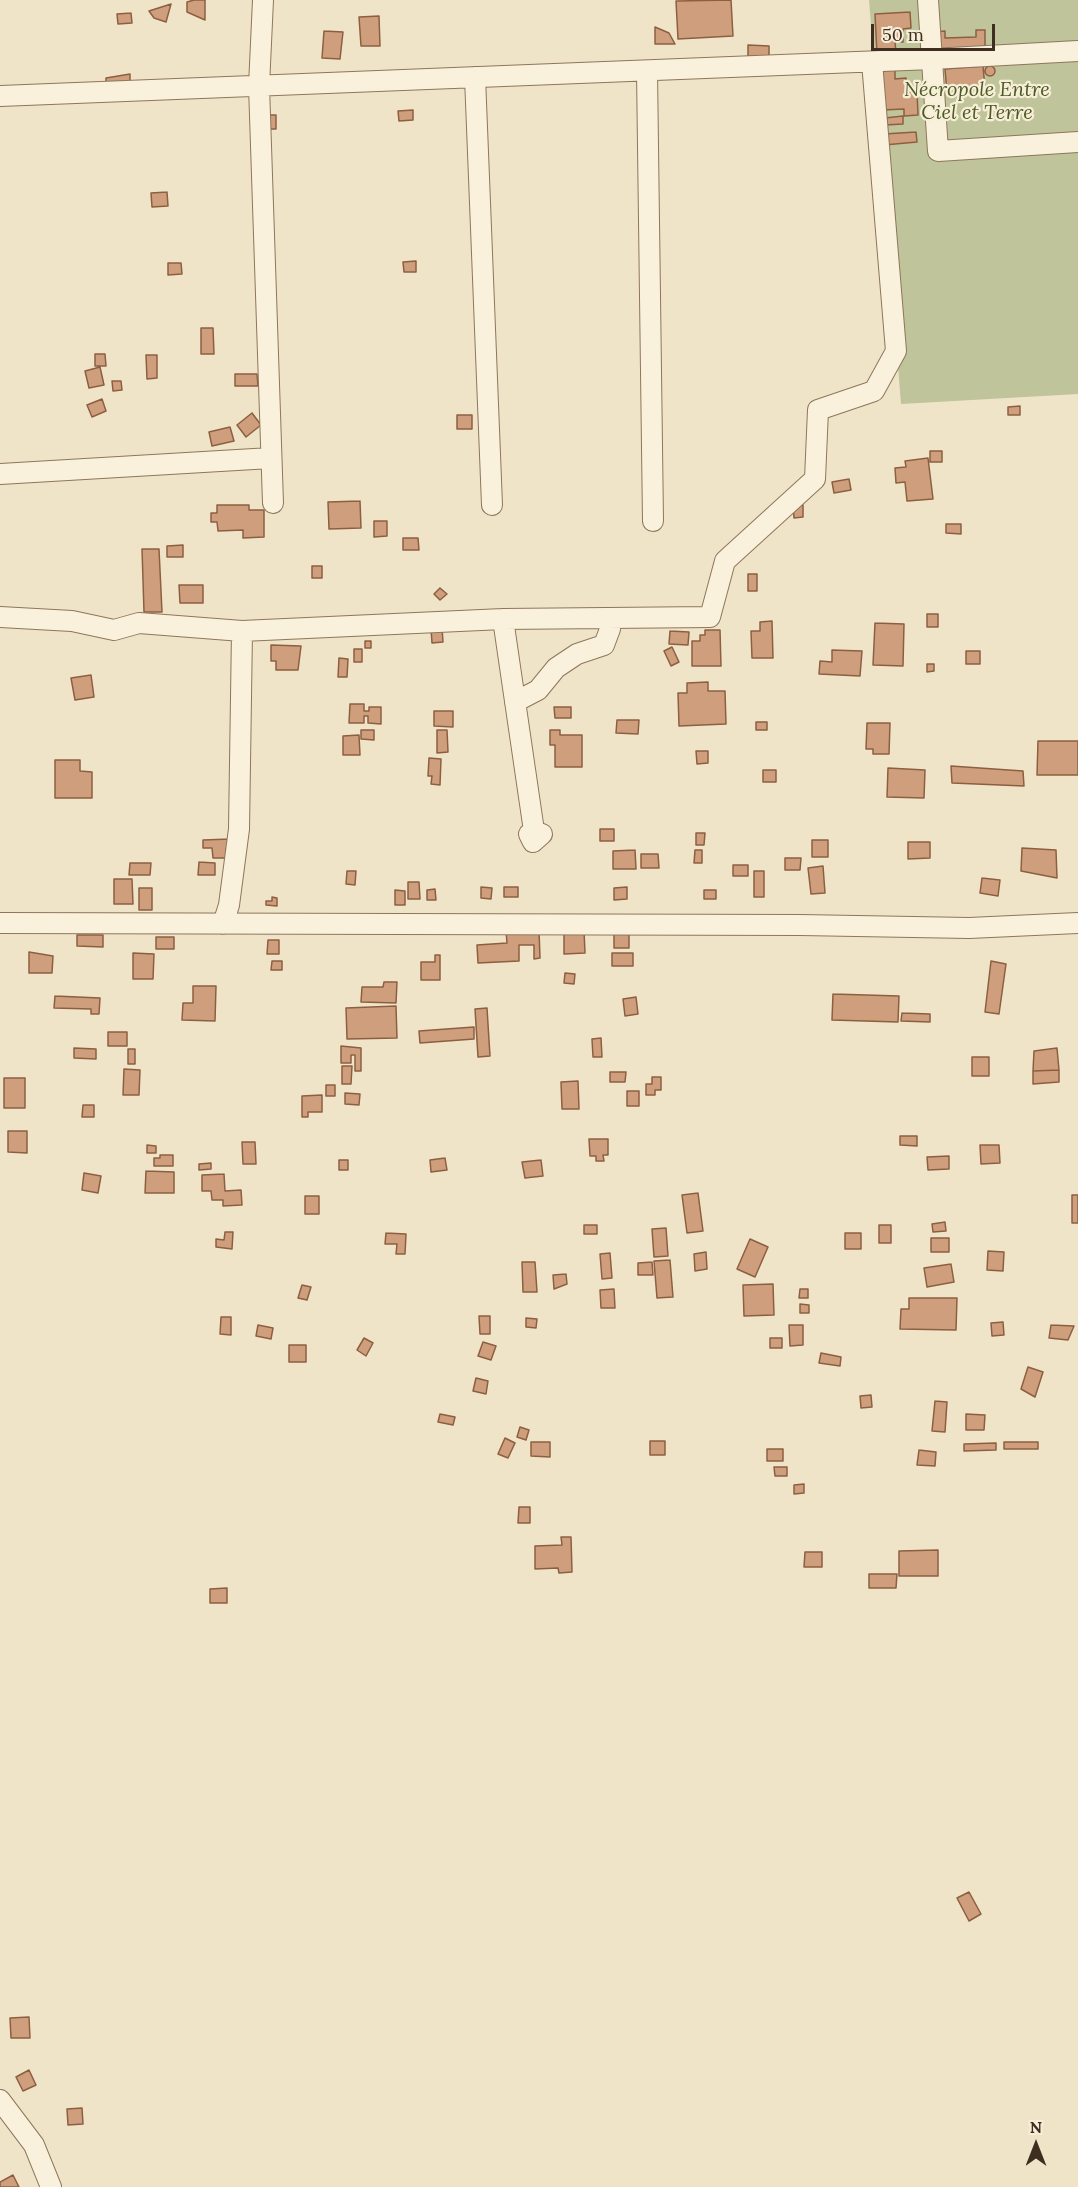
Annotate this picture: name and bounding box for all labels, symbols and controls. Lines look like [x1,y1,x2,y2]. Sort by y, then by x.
scale bar [874,12,998,50]
text: 50 m [882,23,924,46]
park label: Nécropole Entre Ciel et Terre [904,78,1050,125]
north arrow [1006,2115,1066,2175]
text: N [1030,2117,1042,2137]

